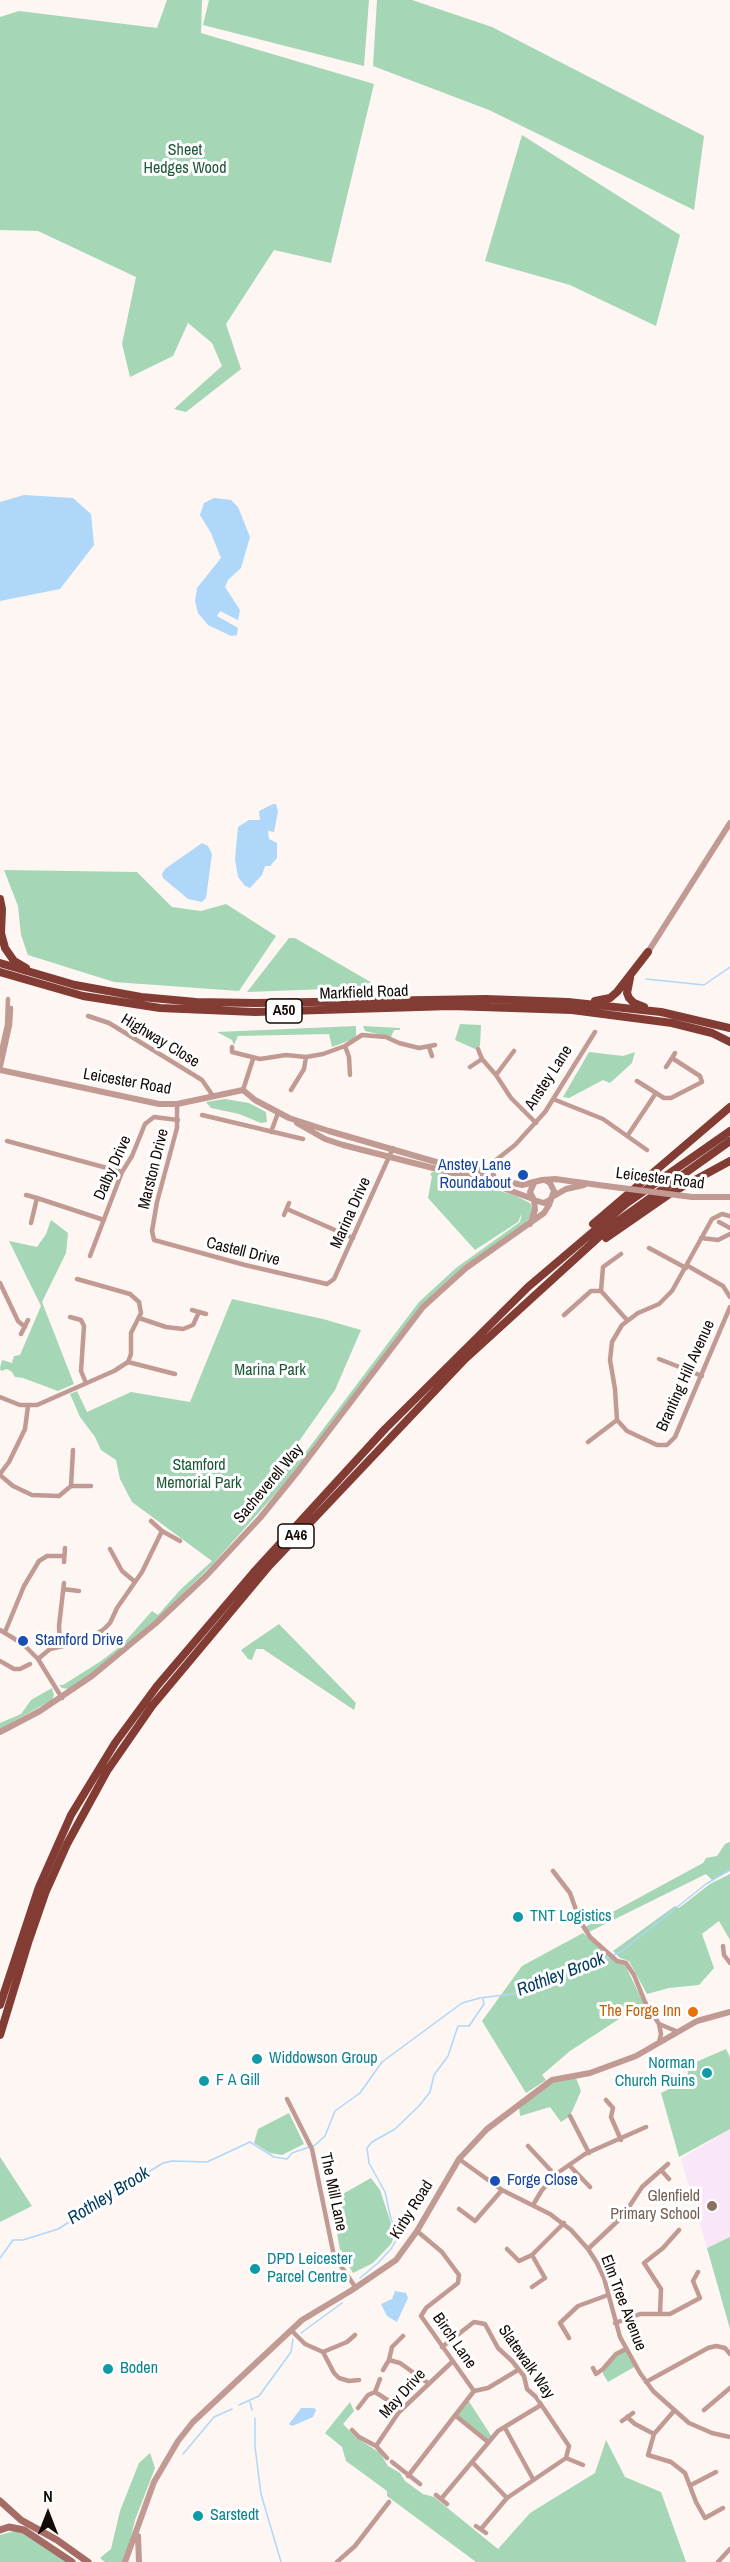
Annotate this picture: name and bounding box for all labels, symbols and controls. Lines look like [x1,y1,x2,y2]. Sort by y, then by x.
park label: Sheet Hedges Wood [144,141,226,179]
street label: Markfield Road [319,982,409,1004]
road number: A50 [266,999,302,1023]
street label: Highway Close [117,1010,203,1072]
street label: Anstey Lane [521,1042,577,1114]
street label: Leicester Road [82,1065,172,1099]
street label: Marston Drive [135,1127,173,1211]
street label: Dalby Drive [90,1133,136,1203]
place label: Anstey Lane Roundabout [438,1156,511,1194]
street label: Leicester Road [615,1164,705,1194]
marker: Anstey Lane Roundabout [516,1168,530,1182]
street label: Marina Drive [327,1174,375,1252]
street label: Castell Drive [204,1234,282,1270]
street label: Branting Hill Avenue [653,1317,719,1435]
park label: Marina Park [234,1361,306,1381]
street label: Sacheverell Way [230,1440,308,1528]
park label: Stamford Memorial Park [156,1456,242,1494]
road number: A46 [278,1524,314,1548]
place label: Stamford Drive [35,1631,123,1651]
marker: Stamford Drive [16,1634,30,1648]
place label: TNT Logistics [530,1907,612,1927]
marker: TNT Logistics [511,1910,525,1924]
water label: Rothley Brook [514,1948,608,2002]
place label: The Forge Inn [599,2002,681,2022]
marker: The Forge Inn [686,2005,700,2019]
place label: Widdowson Group [269,2049,378,2069]
marker: Widdowson Group [250,2052,264,2066]
place label: Norman Church Ruins [615,2054,695,2092]
marker: Norman Church Ruins [700,2066,714,2080]
place label: F A Gill [216,2071,260,2091]
marker: F A Gill [197,2074,211,2088]
street label: The Mill Lane [315,2151,351,2233]
water label: Rothley Brook [64,2162,154,2230]
place label: Forge Close [507,2171,578,2191]
marker: Forge Close [488,2174,502,2188]
street label: Kirby Road [386,2177,438,2243]
place label: Glenfield Primary School [610,2187,700,2225]
marker: Glenfield Primary School [705,2199,719,2213]
place label: DPD Leicester Parcel Centre [267,2250,352,2288]
street label: Elm Tree Avenue [596,2253,650,2353]
marker: DPD Leicester Parcel Centre [248,2262,262,2276]
street label: Birch Lane [428,2310,480,2372]
street label: Slatewalk Way [494,2321,558,2403]
place label: Boden [120,2359,158,2379]
marker: Boden [101,2362,115,2376]
street label: May Drive [376,2365,430,2423]
north arrow [18,2484,78,2544]
text: N [43,2485,53,2507]
place label: Sarstedt [210,2506,259,2526]
marker: Sarstedt [191,2509,205,2523]

